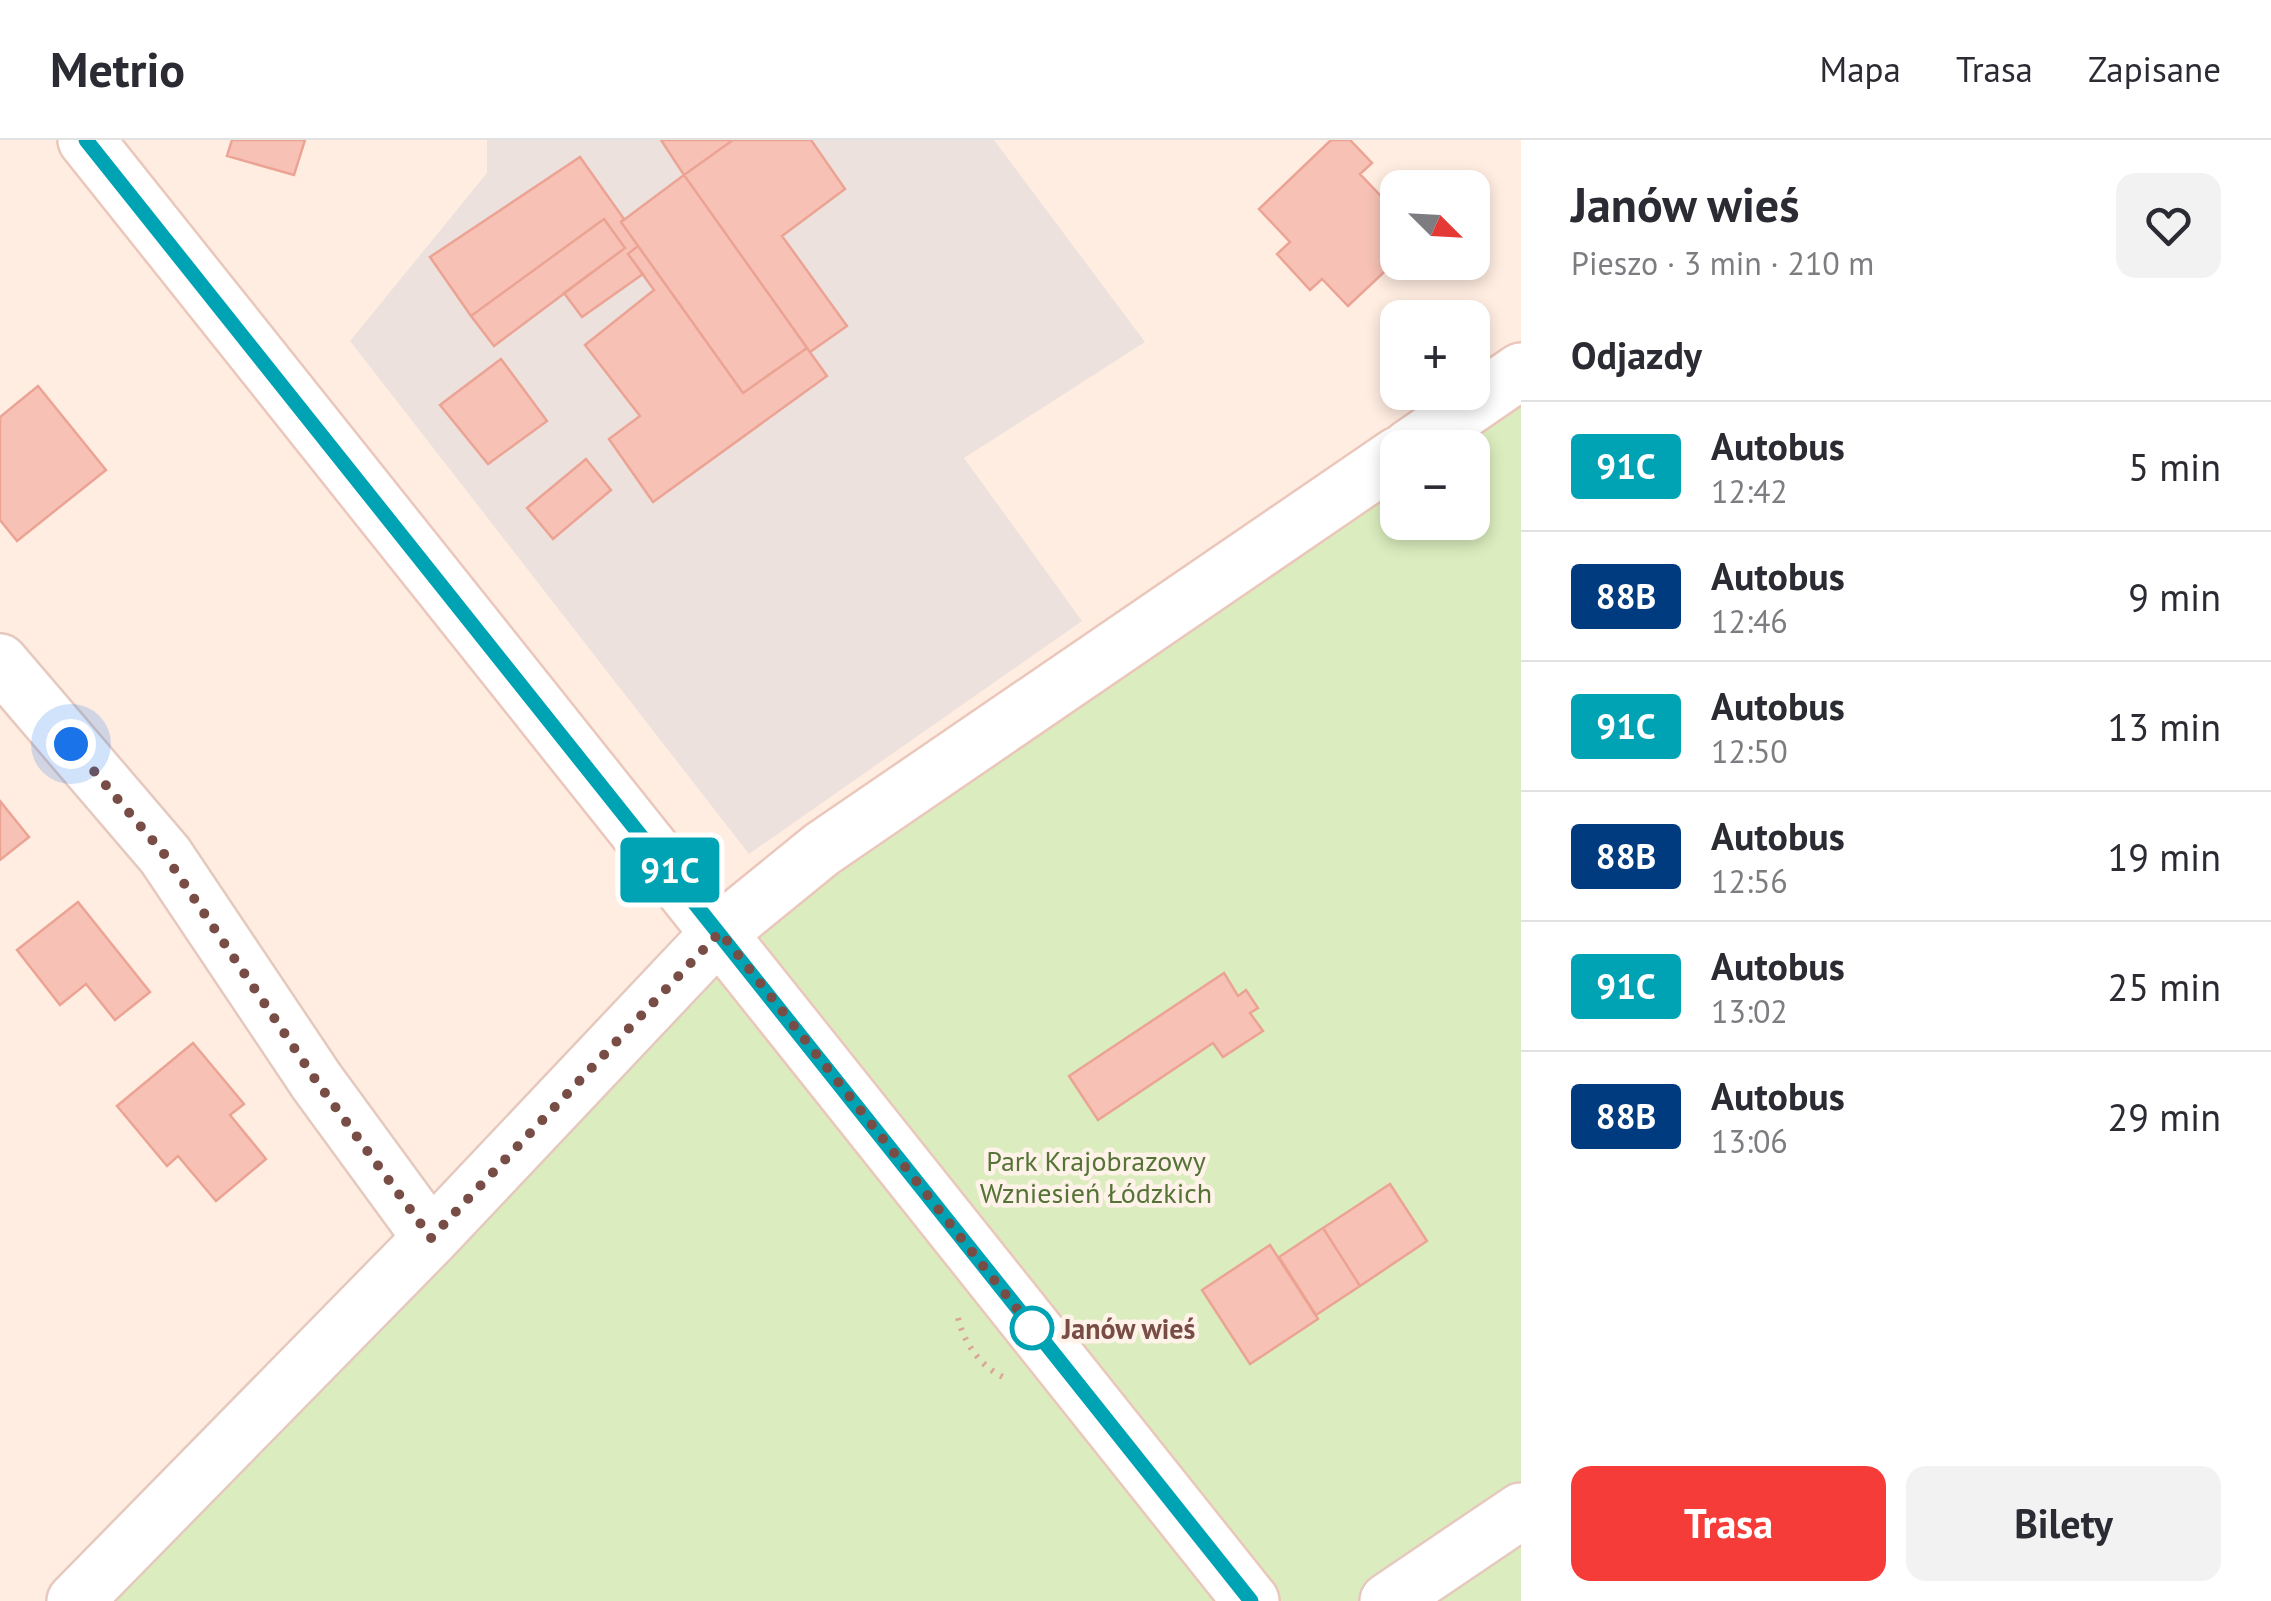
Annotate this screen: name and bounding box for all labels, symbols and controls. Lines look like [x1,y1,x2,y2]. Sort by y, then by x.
text: Metrio [50,38,185,100]
text: Mapa [1820,46,1901,92]
text: Trasa [1956,46,2033,92]
text: Zapisane [2088,46,2221,92]
north arrow [1380,170,1490,280]
map controls [1380,170,1490,540]
text: Janów wieś [1571,173,1799,235]
button: heart [2116,173,2221,278]
text: Pieszo · 3 min · 210 m [1571,242,1874,284]
button: + [1380,300,1490,410]
text: Odjazdy [1571,330,1702,379]
text: Autobus [1711,421,1845,470]
button: − [1380,430,1490,540]
text: 5 min [2128,442,2221,491]
text: 91C [1596,443,1656,489]
text: 12:42 [1711,470,1788,512]
text: Autobus [1711,551,1845,600]
text: 9 min [2128,572,2221,621]
text: 88B [1596,573,1656,619]
text: 12:46 [1711,600,1788,642]
text: Autobus [1711,681,1845,730]
text: 13 min [2108,702,2221,751]
text: 91C [1596,703,1656,749]
your location [46,719,96,769]
text: 12:50 [1711,730,1788,772]
text: Autobus [1711,811,1845,860]
text: 19 min [2108,832,2221,881]
text: 88B [1596,833,1656,879]
line badge: 91C [612,838,728,902]
text: 91C [640,847,700,893]
text: 12:56 [1711,860,1788,902]
text: Autobus [1711,941,1845,990]
text: 25 min [2108,962,2221,1011]
text: 91C [1596,963,1656,1009]
text: 13:02 [1711,990,1788,1032]
text: Autobus [1711,1071,1845,1120]
text: 29 min [2108,1092,2221,1141]
text: 88B [1596,1093,1656,1139]
text: 13:06 [1711,1120,1788,1162]
park label: Park Krajobrazowy Wzniesień Łódzkich [980,1142,1212,1211]
marker: Janów wieś [1011,1307,1053,1349]
place label: Janów wieś [1061,1310,1195,1347]
button: Trasa [1571,1466,1886,1581]
button: Bilety [1906,1466,2221,1581]

